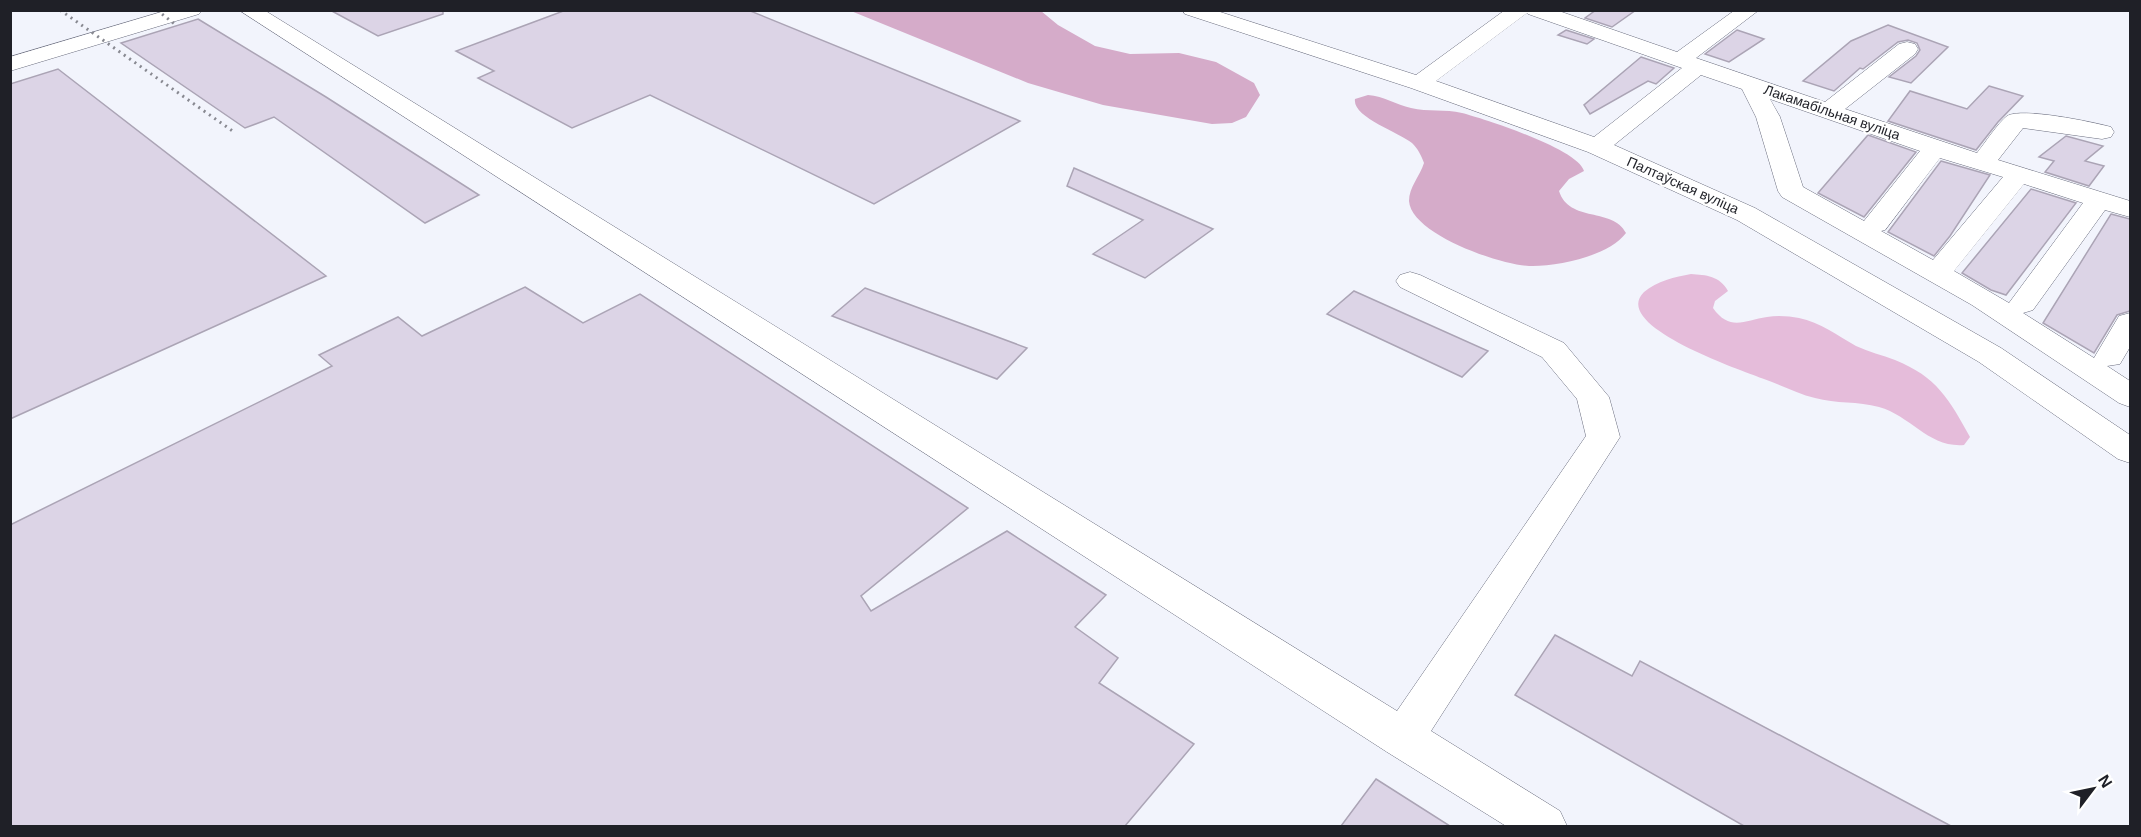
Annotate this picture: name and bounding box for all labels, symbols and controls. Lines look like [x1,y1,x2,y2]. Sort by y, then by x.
street label: Лакамабільная вуліца [1762,81,1902,143]
street label: Палтаўская вуліца [1625,153,1742,217]
north arrow [2063,759,2123,819]
text: N [2095,772,2116,791]

